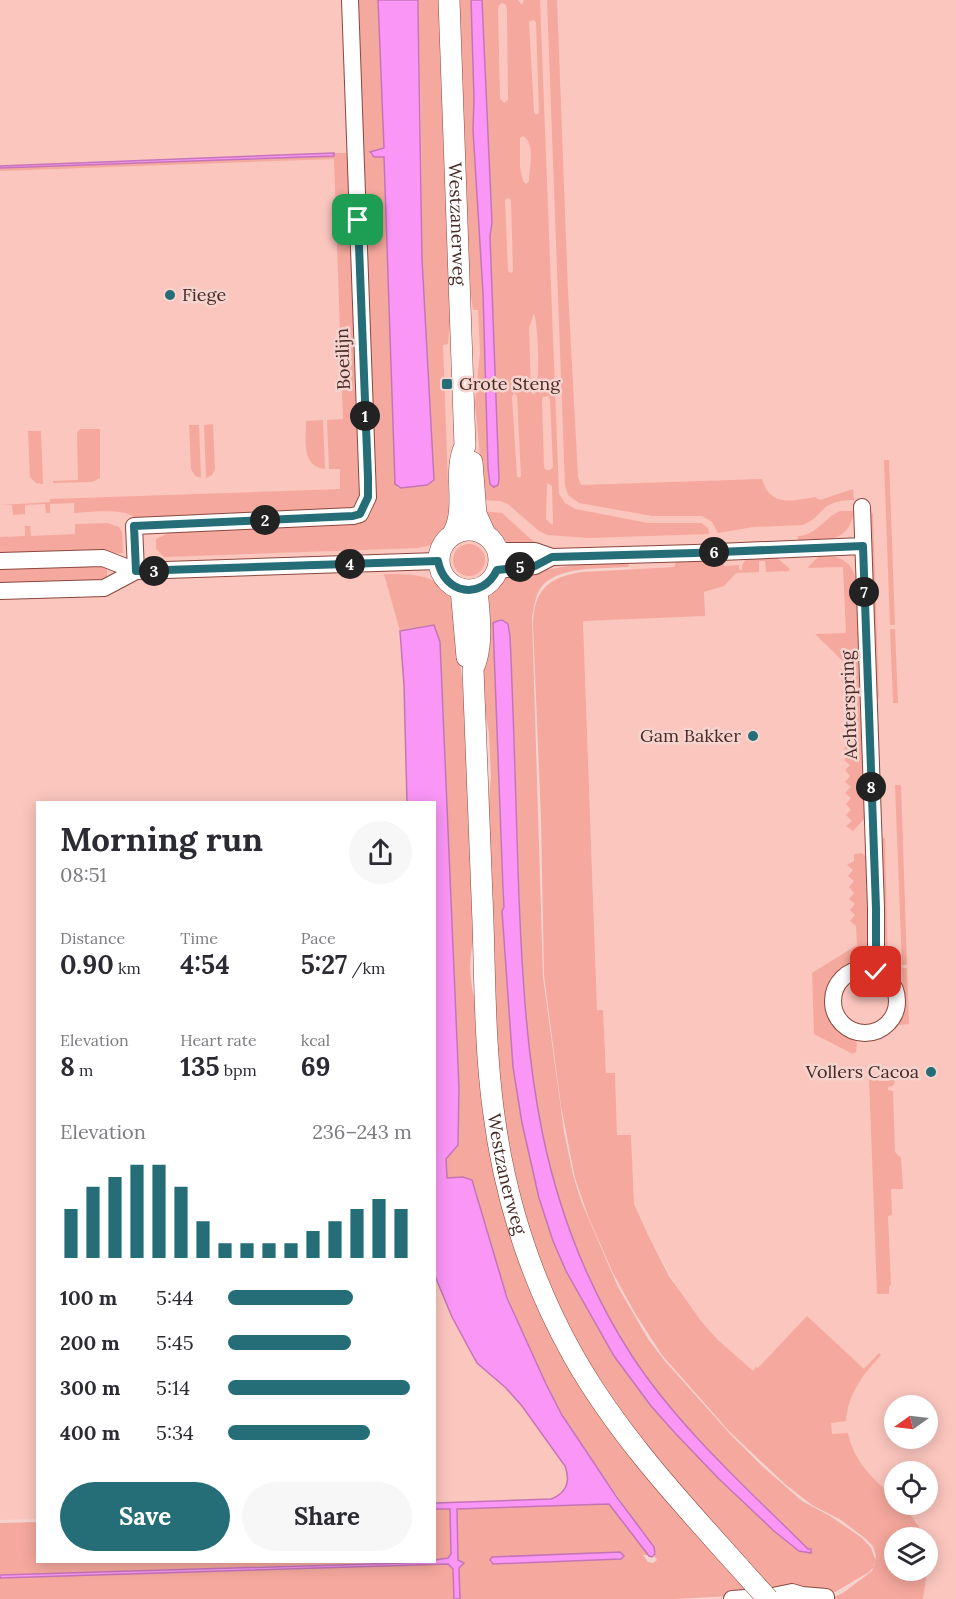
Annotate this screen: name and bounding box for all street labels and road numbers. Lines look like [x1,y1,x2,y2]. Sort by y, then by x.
street label: Westzanerweg [444,162,471,287]
street label: Boeilijn [330,328,355,390]
street label: Achterspring [835,649,862,761]
street label: Westzanerweg [483,1112,532,1238]

